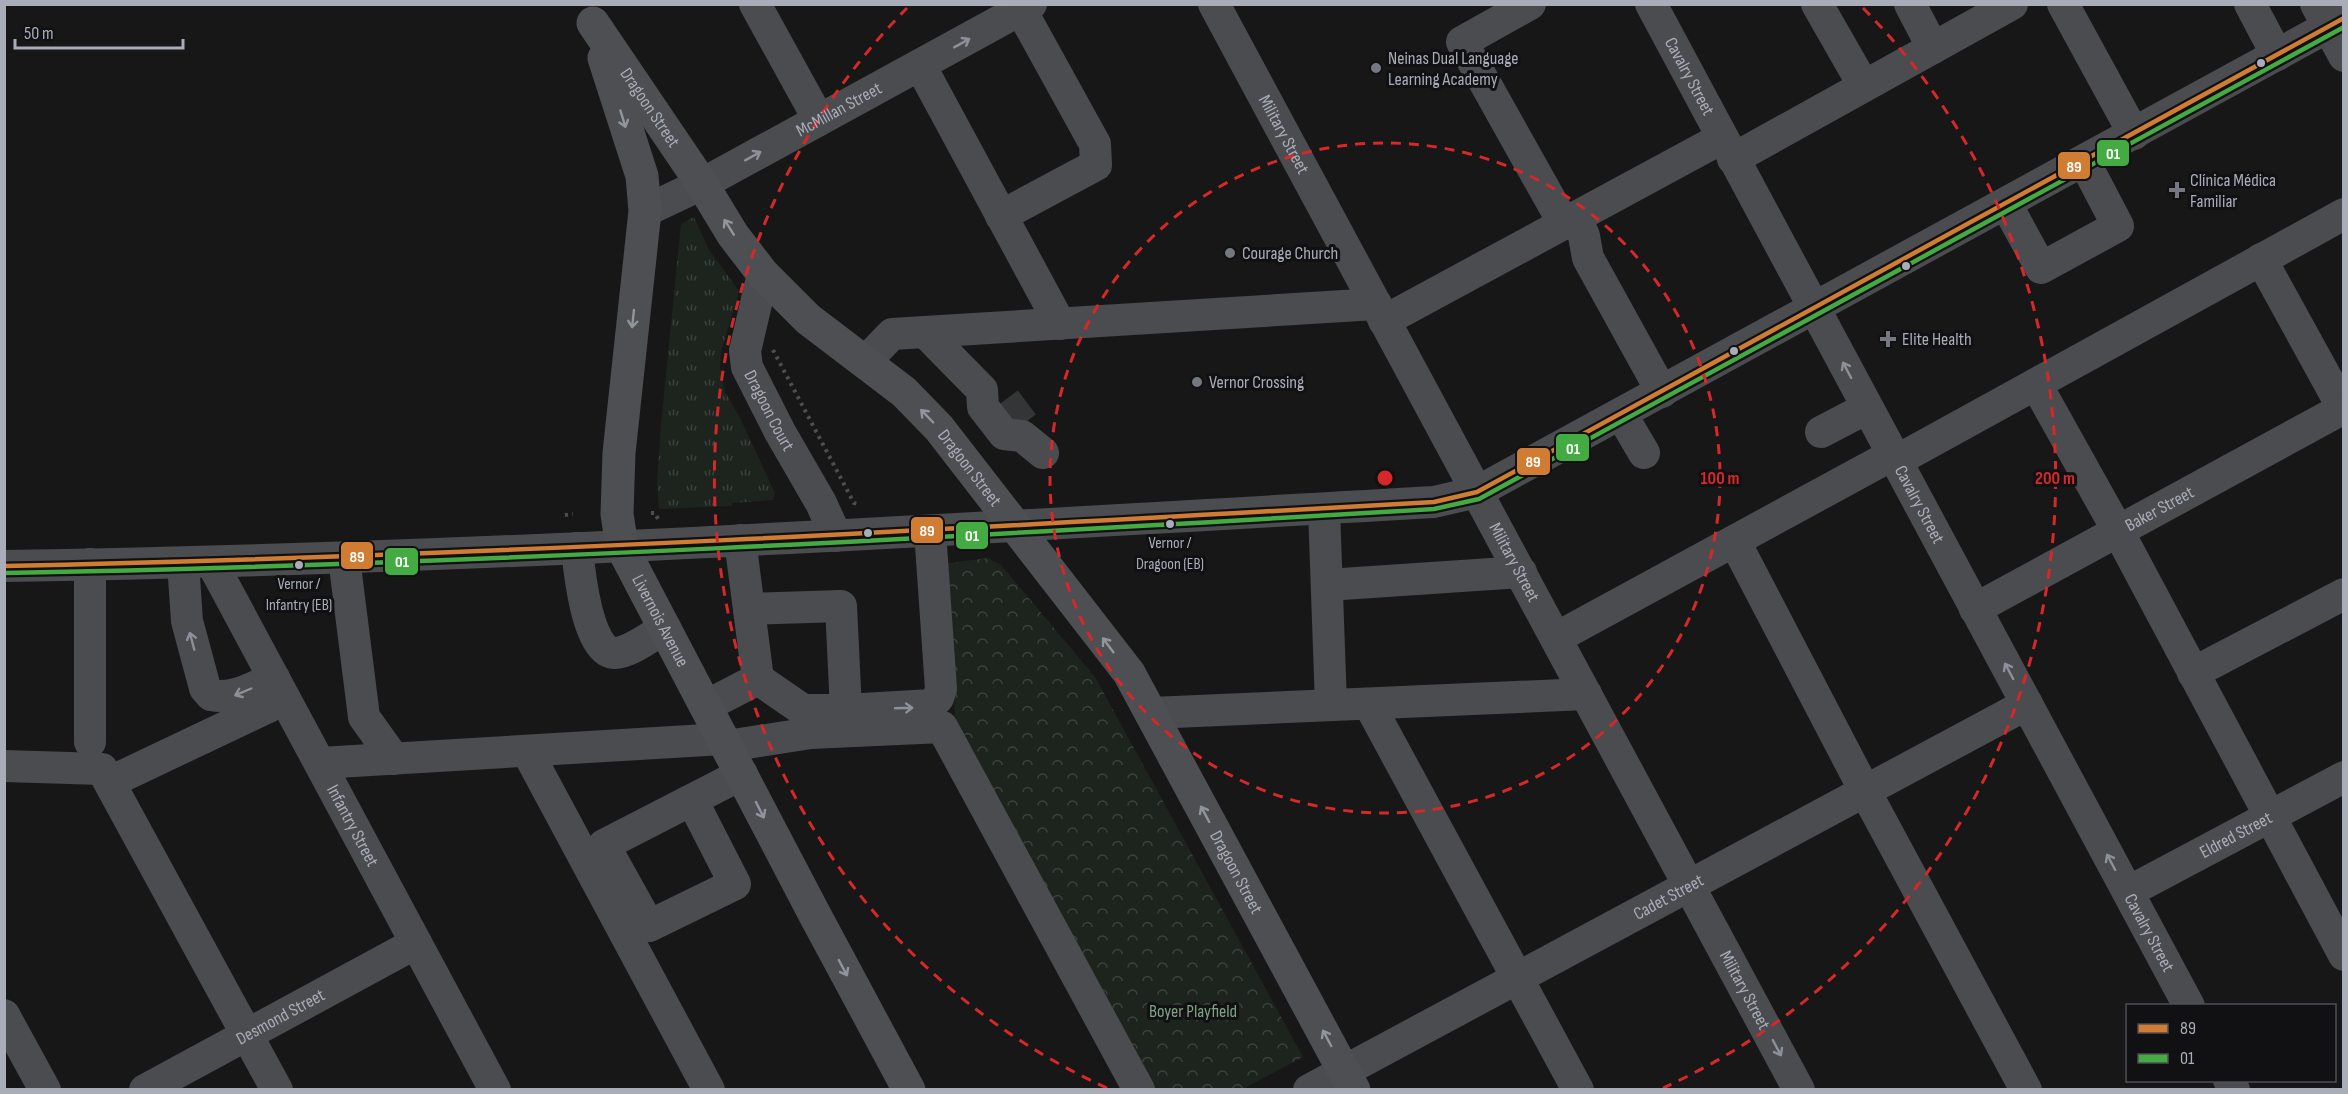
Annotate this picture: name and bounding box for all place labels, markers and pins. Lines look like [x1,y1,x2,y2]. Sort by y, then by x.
place label: Neinas Dual Language Learning Academy [1388,48,1519,90]
unlabelled marker [2255,57,2267,69]
marker: Neinas Dual Language Learning Academy [1369,61,1383,75]
place label: Clínica Médica Familiar [2190,170,2276,212]
marker: Clínica Médica Familiar [2168,181,2186,199]
place label: Courage Church [1242,243,1338,264]
marker: Courage Church [1223,246,1237,260]
unlabelled marker [1900,260,1912,272]
place label: Elite Health [1902,329,1972,350]
marker: Elite Health [1879,330,1897,348]
unlabelled marker [1728,345,1740,357]
place label: Vernor Crossing [1209,372,1304,393]
marker: Vernor Crossing [1190,375,1204,389]
centre of rings [1375,468,1395,488]
marker: Vernor / Dragoon (EB) [1164,518,1176,530]
unlabelled marker [862,527,874,539]
place label: Vernor / Dragoon (EB) [1136,534,1204,574]
marker: Vernor / Infantry (EB) [293,559,305,571]
place label: Vernor / Infantry (EB) [266,575,332,615]

